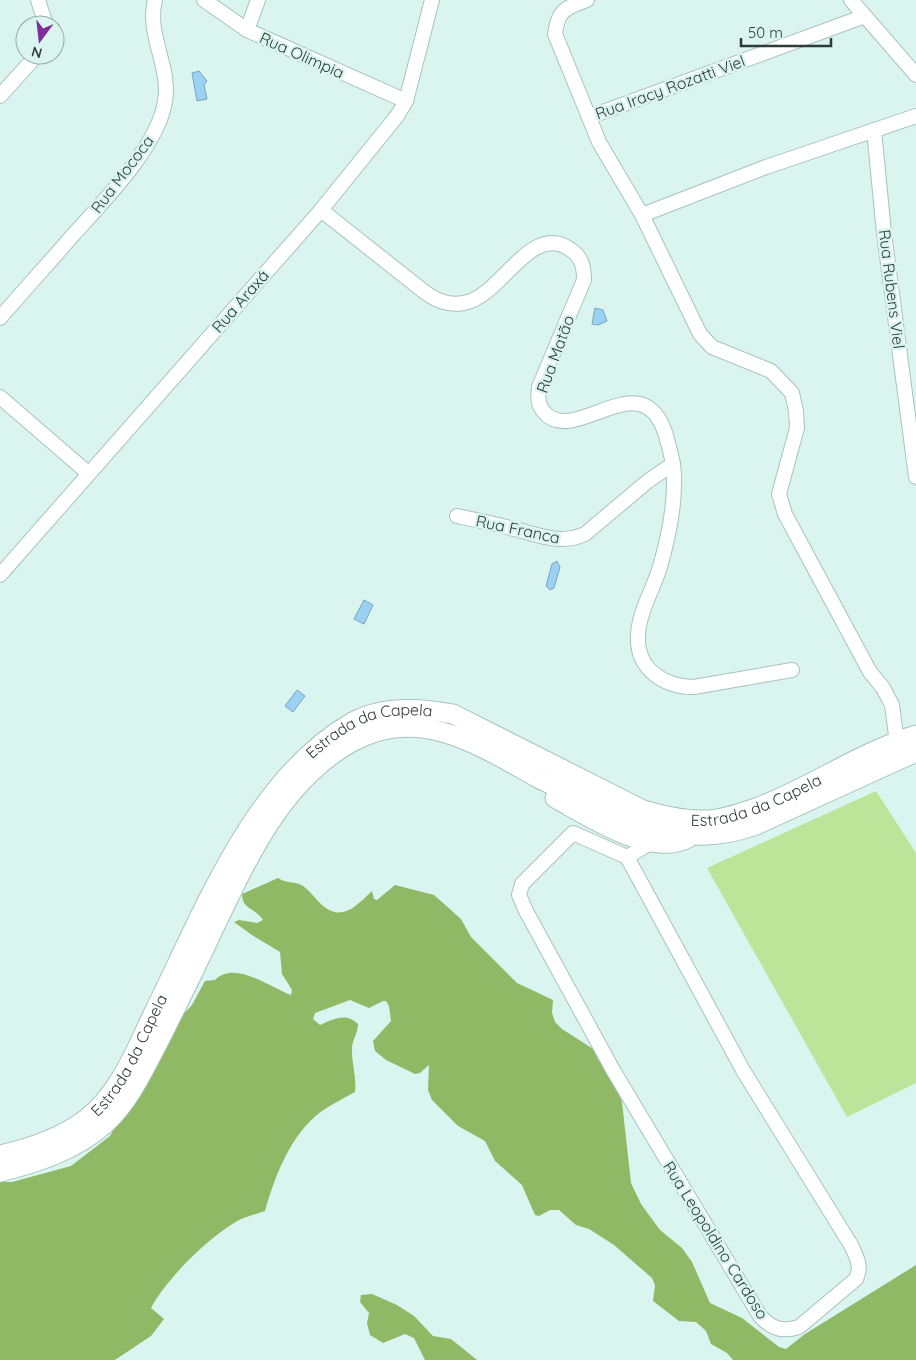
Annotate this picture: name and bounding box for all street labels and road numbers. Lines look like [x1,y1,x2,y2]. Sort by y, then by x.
street label: Rua Olimpia [257,27,347,83]
street label: Rua Iracy Rozatti Viel [592,51,748,123]
street label: Rua Mococa [86,131,158,217]
street label: Rua Rubens Viel [875,228,909,350]
street label: Rua Araxá [207,265,273,337]
street label: Rua Matão [532,312,578,396]
street label: Rua Franca [474,510,562,548]
street label: Estrada da Capela [301,699,433,763]
street label: Estrada da Capela [690,769,825,830]
street label: Estrada da Capela [86,991,171,1120]
street label: Rua Leopoldino Cardoso [659,1157,773,1323]

